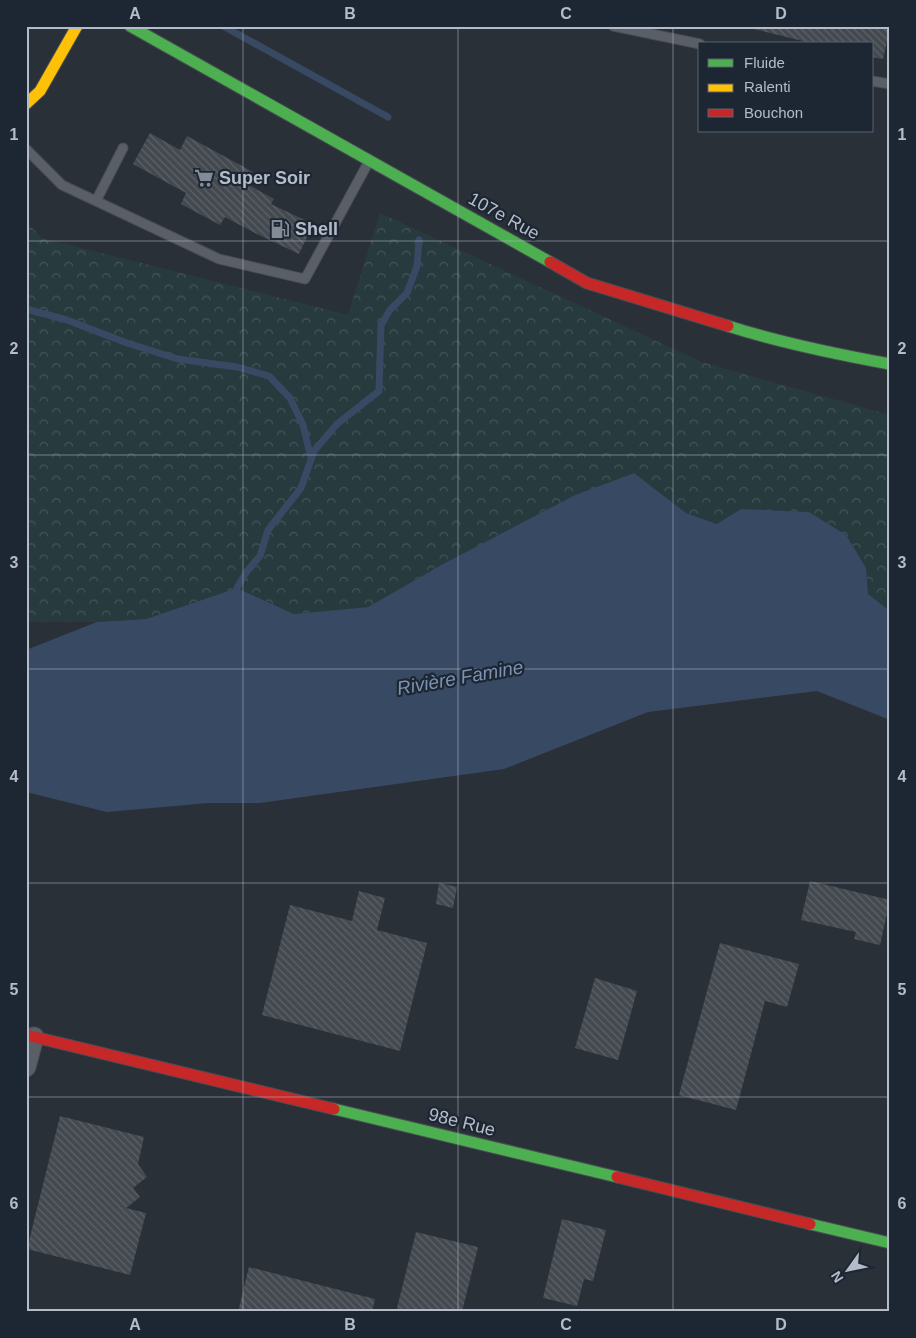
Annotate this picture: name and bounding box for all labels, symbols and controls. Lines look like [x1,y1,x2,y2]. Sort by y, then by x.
text: A [129,5,141,22]
text: B [344,5,356,22]
text: C [560,5,572,22]
text: D [775,5,787,22]
legend [698,42,874,132]
text: Fluide [744,54,785,71]
text: Ralenti [744,78,791,95]
text: Bouchon [744,104,803,121]
text: 1 [10,126,19,143]
text: 1 [898,126,907,143]
supermarket icon: Super Soir [193,167,215,189]
place label: Super Soir [219,168,310,188]
street label: 107e Rue [465,188,543,244]
fuel station icon: Shell [269,218,291,240]
place label: Shell [295,219,338,239]
text: 2 [10,340,19,357]
text: 2 [898,340,907,357]
text: 3 [10,554,19,571]
text: 3 [898,554,907,571]
water label: Rivière Famine [395,656,525,699]
text: 4 [10,768,19,785]
text: 4 [898,768,907,785]
text: 5 [10,981,19,998]
text: 5 [898,981,907,998]
street label: 98e Rue [427,1104,497,1140]
text: 6 [10,1195,19,1212]
text: 6 [898,1195,907,1212]
north arrow [824,1246,874,1296]
text: N [828,1268,847,1286]
text: A [129,1316,141,1333]
text: B [344,1316,356,1333]
text: C [560,1316,572,1333]
text: D [775,1316,787,1333]

